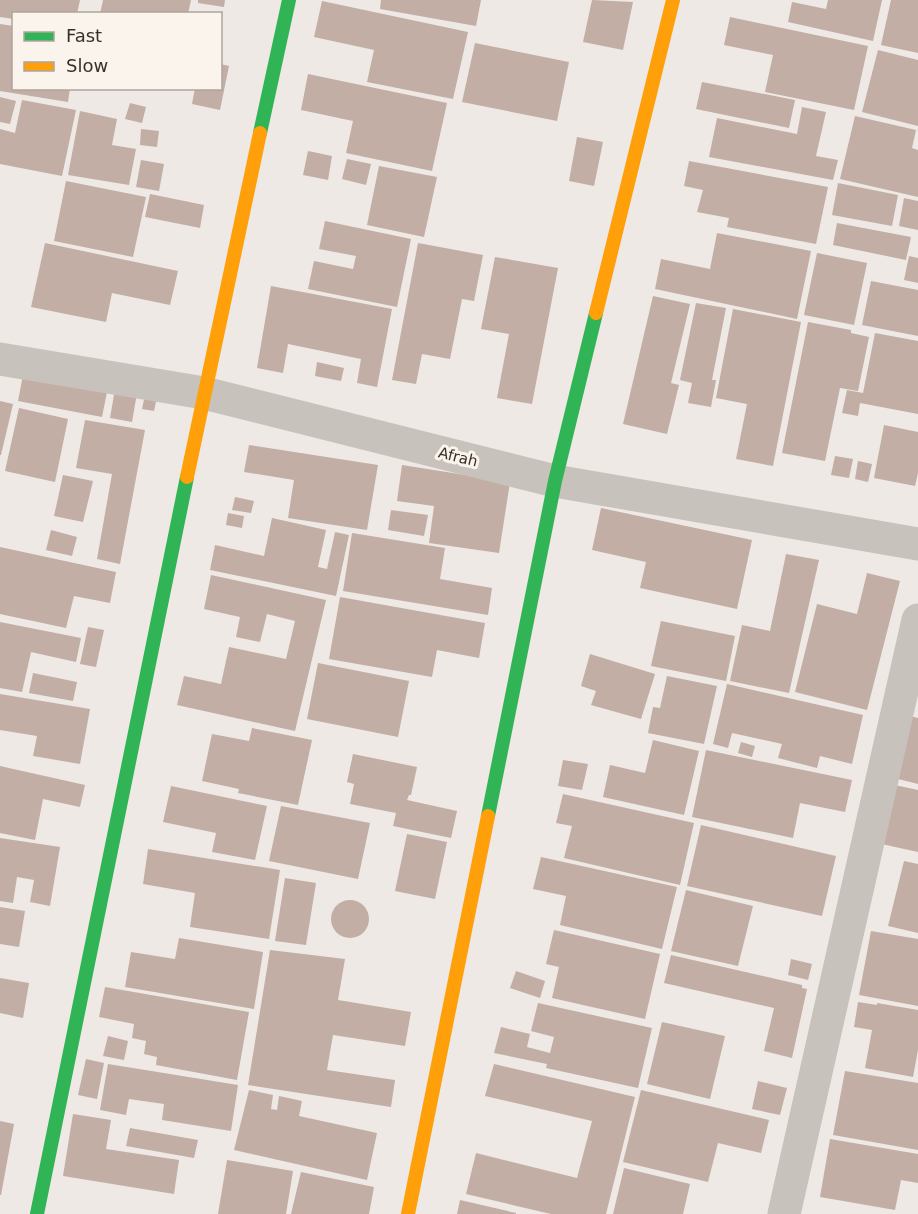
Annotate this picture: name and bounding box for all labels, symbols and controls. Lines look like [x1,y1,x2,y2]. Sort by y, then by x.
legend [12,12,222,90]
text: Fast [66,25,102,46]
text: Slow [66,55,108,76]
street label: Afrah [436,443,480,471]

